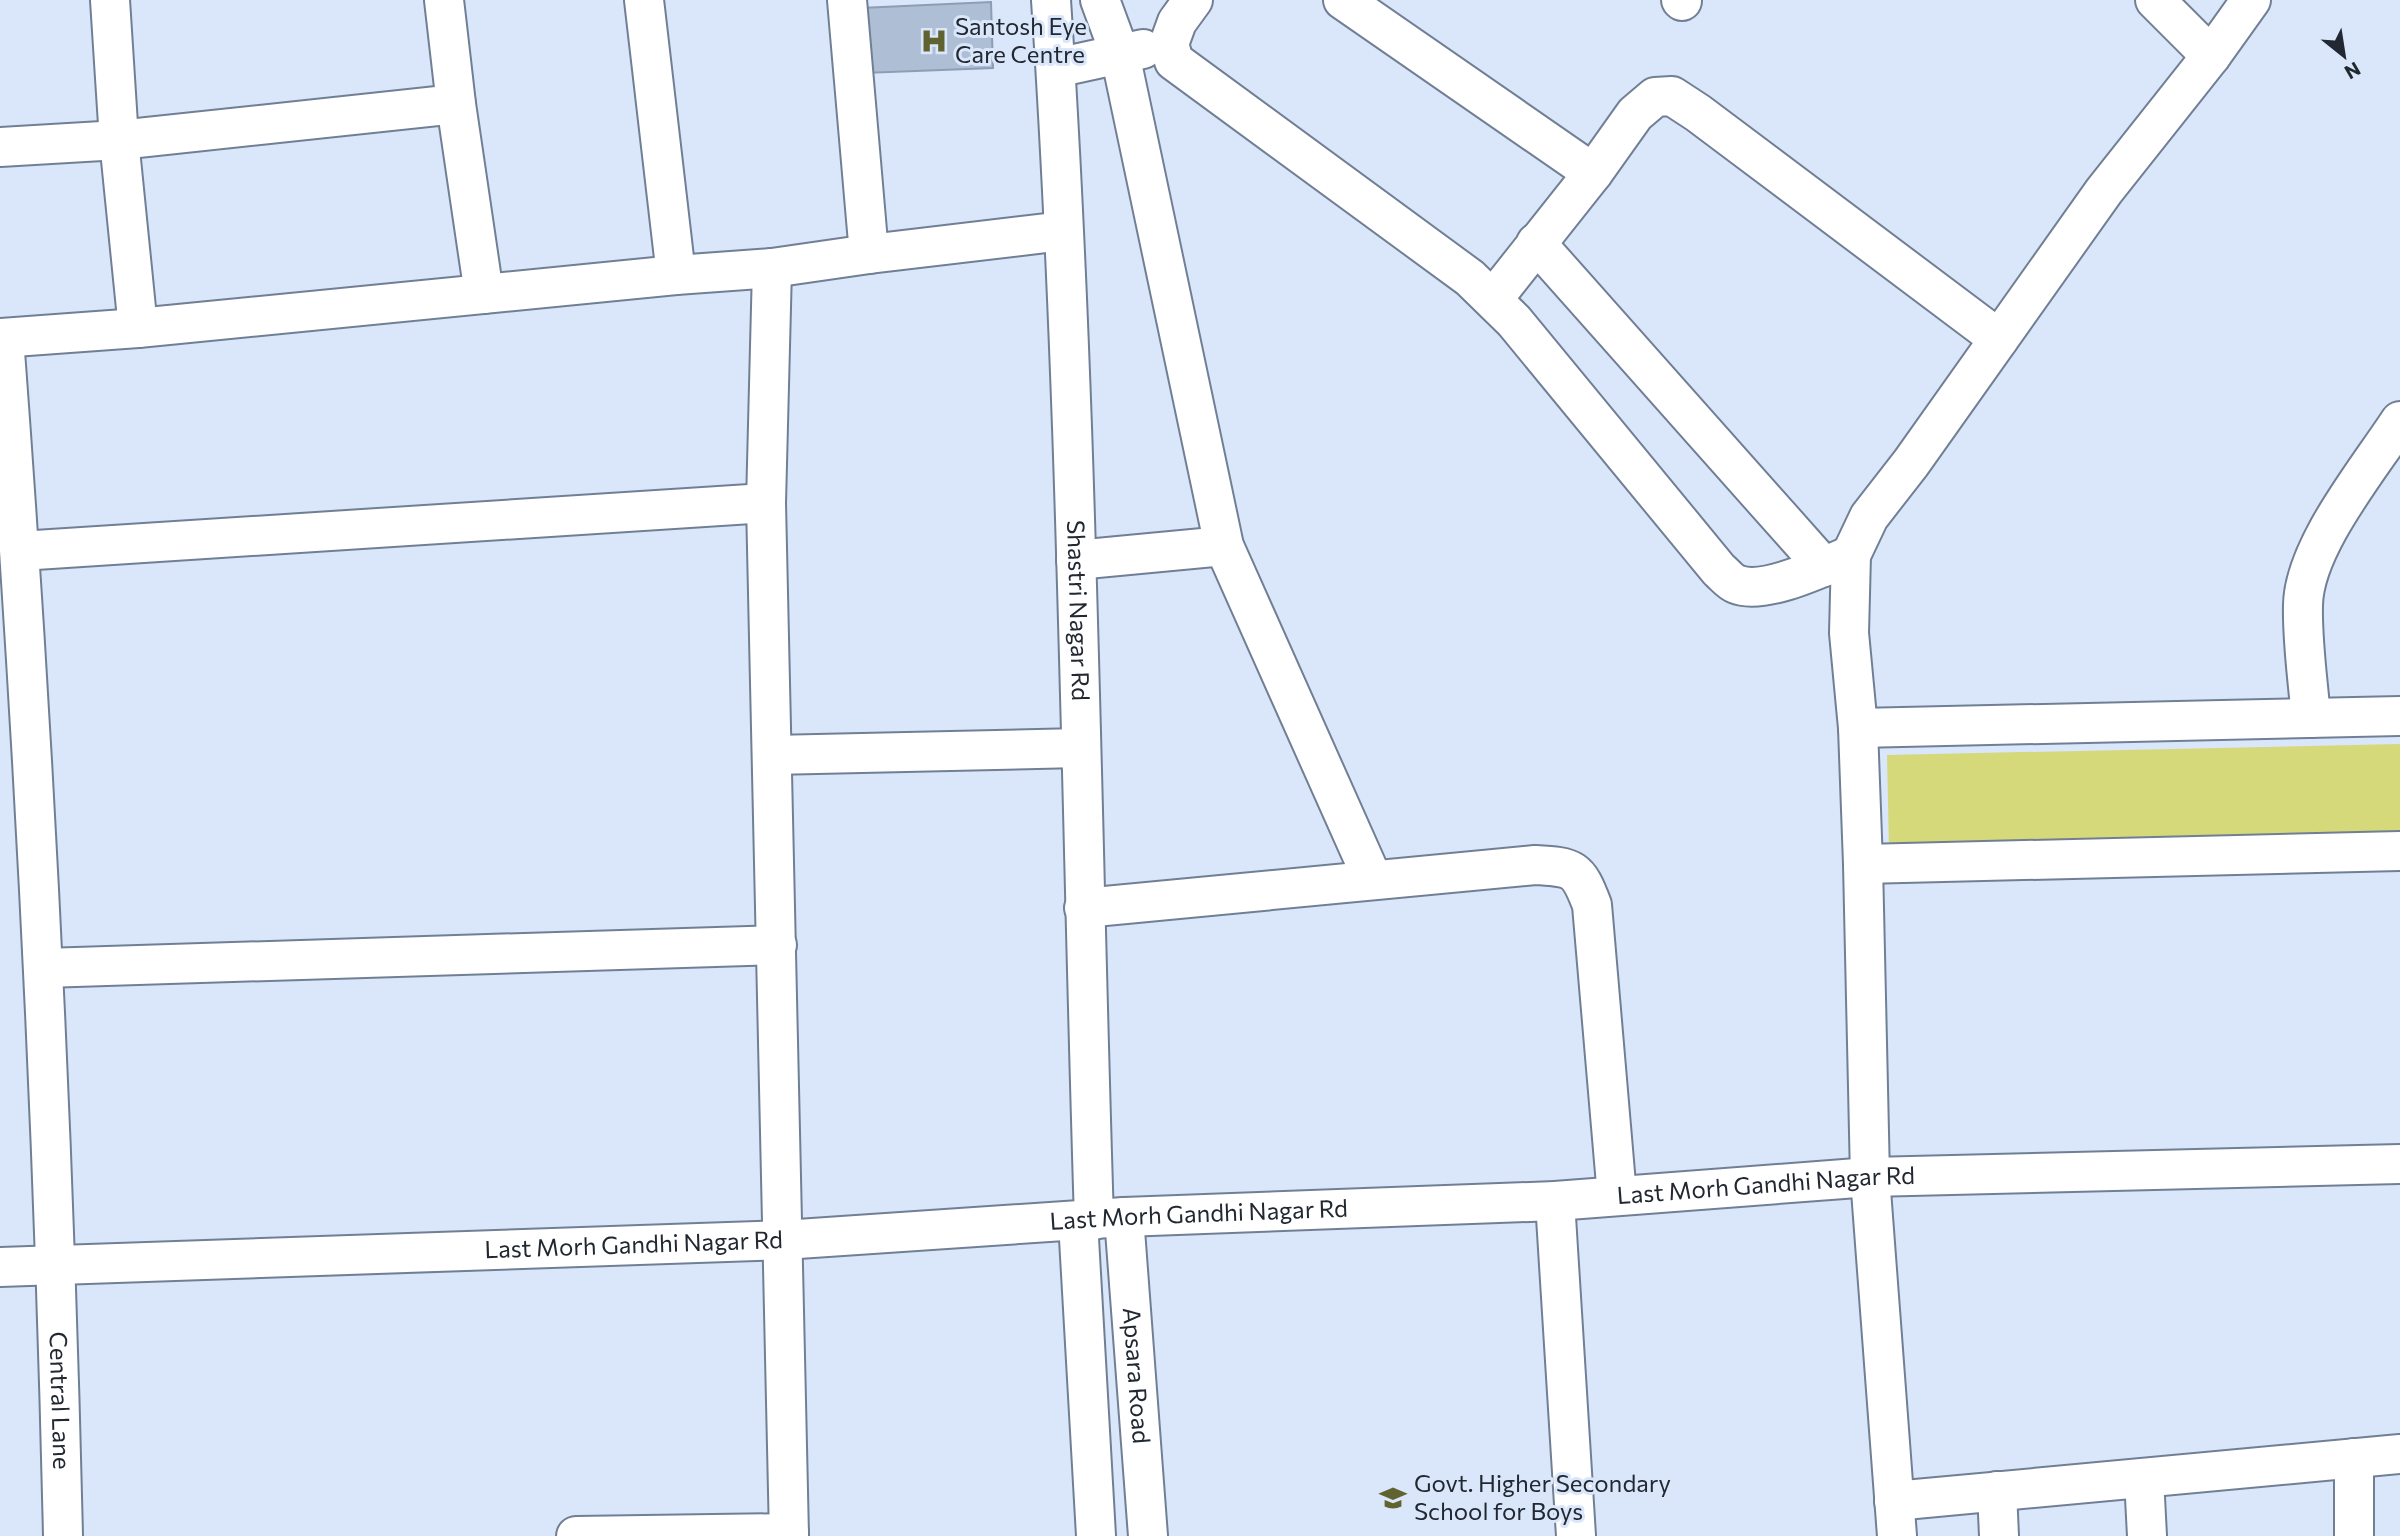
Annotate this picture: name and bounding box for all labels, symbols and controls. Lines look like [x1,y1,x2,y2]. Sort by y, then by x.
place label: Santosh Eye Care Centre [955,11,1087,68]
north arrow [2309,21,2379,91]
hospital icon: Santosh Eye Care Centre [919,26,949,56]
text: N [2341,58,2365,85]
street label: Shastri Nagar Rd [1062,519,1096,701]
street label: Last Morh Gandhi Nagar Rd [1616,1160,1915,1209]
street label: Last Morh Gandhi Nagar Rd [1049,1193,1348,1235]
street label: Last Morh Gandhi Nagar Rd [484,1224,783,1263]
street label: Apsara Road [1118,1306,1157,1445]
street label: Central Lane [44,1331,77,1470]
place label: Govt. Higher Secondary School for Boys [1414,1468,1671,1525]
school or university icon: Govt. Higher Secondary School for Boys [1378,1483,1408,1513]

